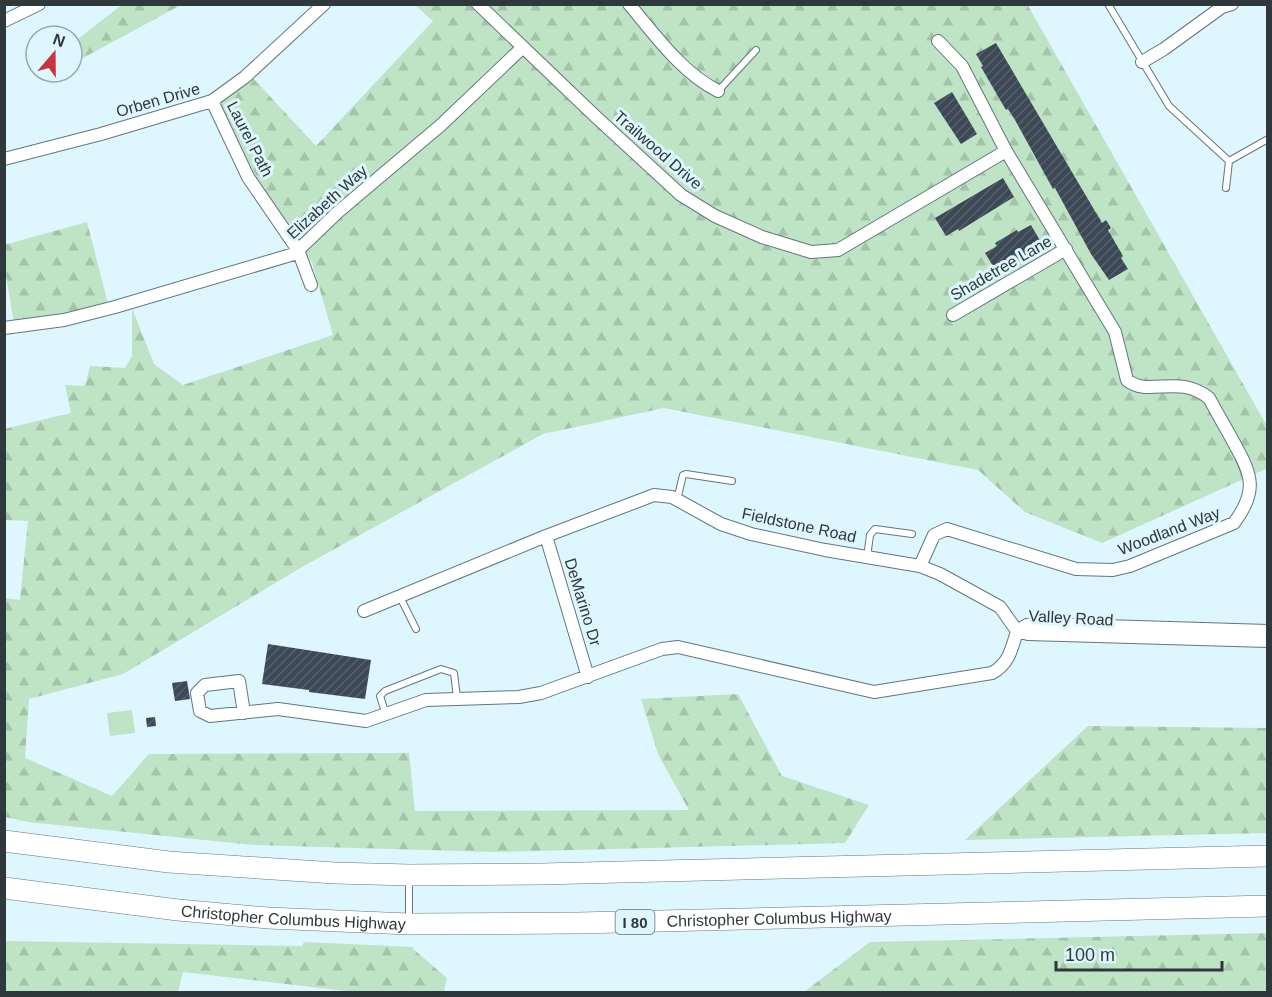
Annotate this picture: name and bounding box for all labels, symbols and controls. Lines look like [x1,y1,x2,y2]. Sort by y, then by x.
north arrow [24,24,84,84]
text: N [51,30,67,50]
street label: Orben Drive [114,80,202,120]
street label: Laurel Path [224,99,276,179]
street label: Trailwood Drive [611,107,705,193]
street label: Elizabeth Way [284,162,370,242]
street label: Shadetree Lane [947,232,1055,304]
street label: Woodland Way [1116,504,1222,558]
street label: Fieldstone Road [740,505,858,545]
street label: DeMarino Dr [562,556,605,648]
street label: Valley Road [1028,607,1114,629]
street label: Christopher Columbus Highway [180,902,406,932]
street label: Christopher Columbus Highway [666,907,892,929]
road number: I 80 [616,910,654,934]
scale bar [1056,934,1222,972]
text: 100 m [1065,945,1115,965]

